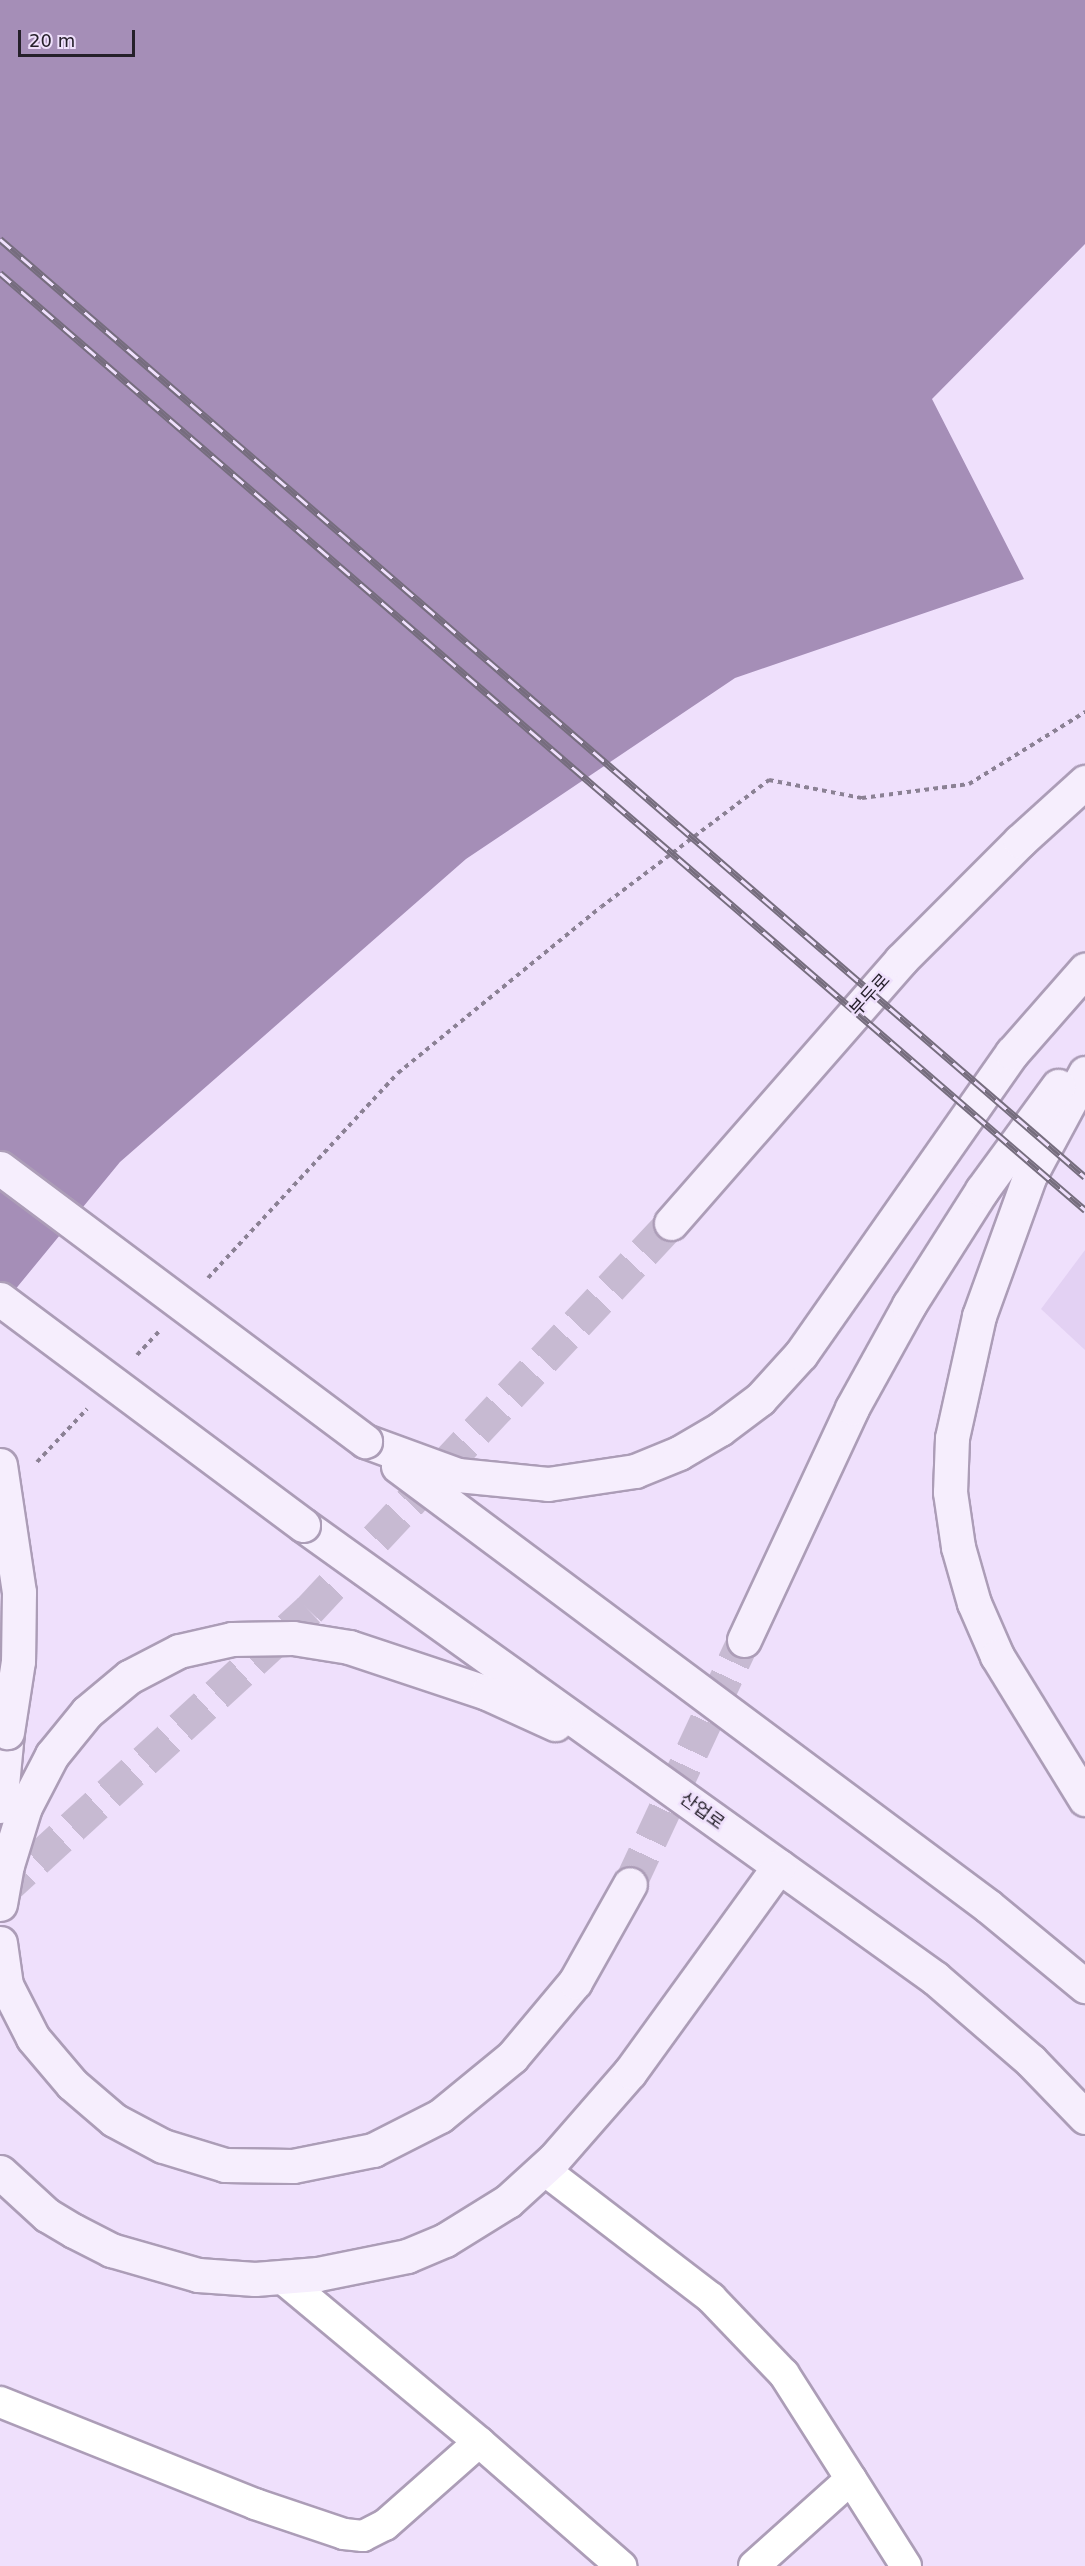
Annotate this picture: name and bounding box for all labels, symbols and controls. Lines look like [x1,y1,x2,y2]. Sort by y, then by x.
scale bar [21,18,138,56]
text: 20 m [29,30,75,51]
street label: 부두로 [845,969,895,1021]
street label: 산업로 [676,1788,728,1834]

